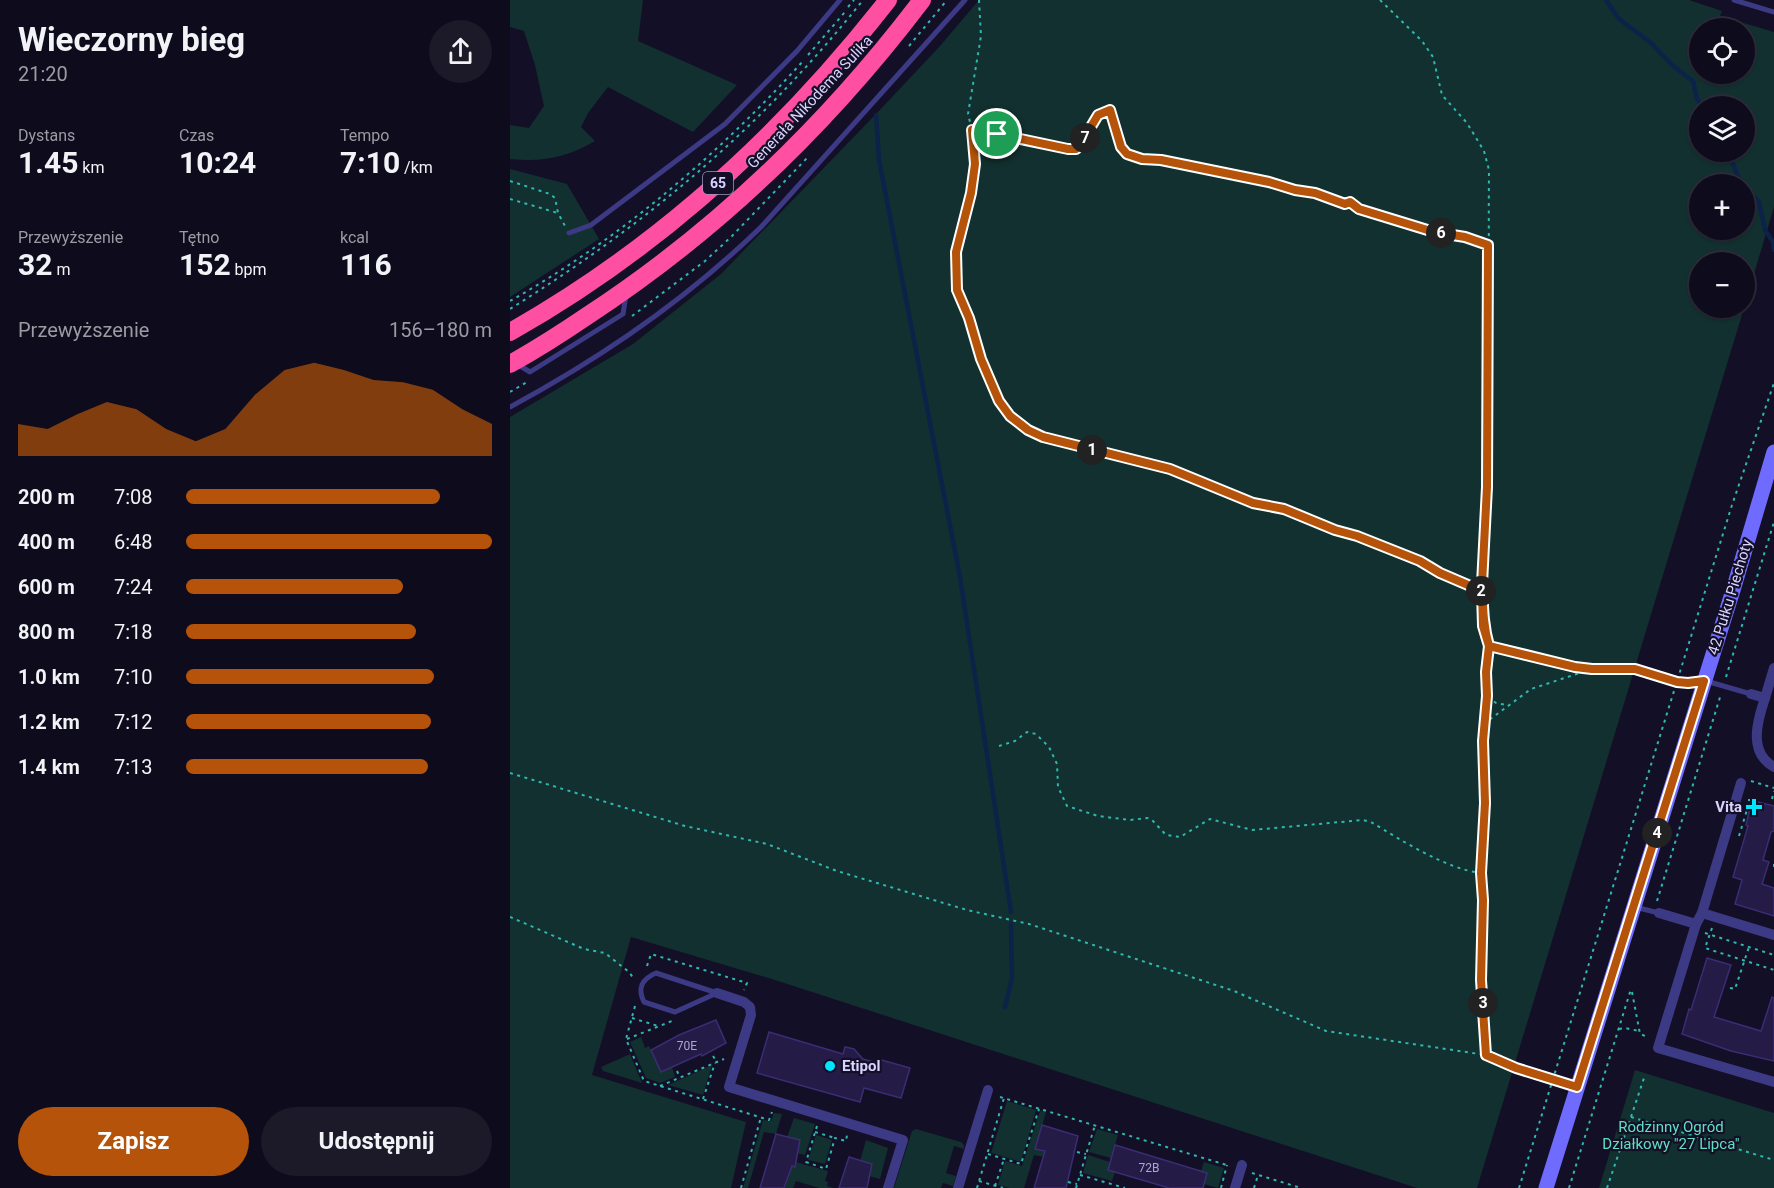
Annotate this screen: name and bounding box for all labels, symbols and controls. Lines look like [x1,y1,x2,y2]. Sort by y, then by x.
map controls [1689,18,1755,318]
button: locate [1689,18,1755,84]
text: Wieczorny bieg [18,20,245,59]
button: share [429,20,492,83]
street label: Generała Nikodema Sulika [744,32,876,172]
text: 21:20 [18,62,68,86]
button: layers [1689,96,1755,162]
pin [971,108,1022,159]
icon: arrive [980,117,1013,150]
pin: 7 [1070,123,1100,153]
text: Dystans [18,126,75,145]
text: Czas [179,126,214,145]
text: Tempo [340,126,389,145]
text: 7 [1080,128,1090,147]
text: 1.45 [18,145,78,180]
text: 10:24 [179,145,256,180]
text: 7:10 [340,145,400,180]
text: km [78,158,104,177]
text: /km [400,158,433,177]
road number: 65 [703,172,733,194]
button: + [1689,174,1755,240]
pin: 6 [1426,218,1456,248]
text: 6 [1436,223,1446,242]
text: Przewyższenie [18,228,123,247]
text: Tętno [179,228,219,247]
text: kcal [340,228,369,247]
text: 32 [18,247,52,282]
text: 152 [179,247,231,282]
text: 116 [340,247,392,282]
button: − [1689,252,1755,318]
text: m [52,260,70,279]
text: bpm [231,260,267,279]
text: Przewyższenie [18,318,149,342]
text: 156–180 m [389,318,492,342]
pin: 1 [1077,435,1107,465]
text: 1 [1087,440,1097,459]
text: 200 m [18,485,75,509]
text: 7:08 [114,485,153,509]
text: 400 m [18,530,75,554]
text: 6:48 [114,530,153,554]
street label: 42 Pułku Piechoty [1704,537,1756,657]
text: 600 m [18,575,75,599]
text: 7:24 [114,575,153,599]
pin: 2 [1466,576,1496,606]
text: 2 [1476,581,1486,600]
text: 800 m [18,620,75,644]
text: 7:18 [114,620,153,644]
text: 1.0 km [18,665,80,689]
text: 7:10 [114,665,153,689]
text: 1.2 km [18,710,80,734]
text: 7:12 [114,710,153,734]
text: 1.4 km [18,755,80,779]
text: 7:13 [114,755,153,779]
place label: Vita [1715,798,1742,816]
marker: Vita [1747,800,1761,814]
pin: 4 [1642,818,1672,848]
text: 4 [1652,823,1662,842]
pin: 3 [1468,988,1498,1018]
text: 3 [1478,993,1488,1012]
house number: 70E [677,1039,697,1053]
place label: Etipol [842,1057,880,1075]
marker: Etipol [823,1059,837,1073]
button: Zapisz [18,1107,249,1176]
button: Udostępnij [261,1107,492,1176]
park label: Rodzinny Ogród Działkowy "27 Lipca" [1602,1118,1740,1153]
house number: 72B [1139,1161,1159,1175]

